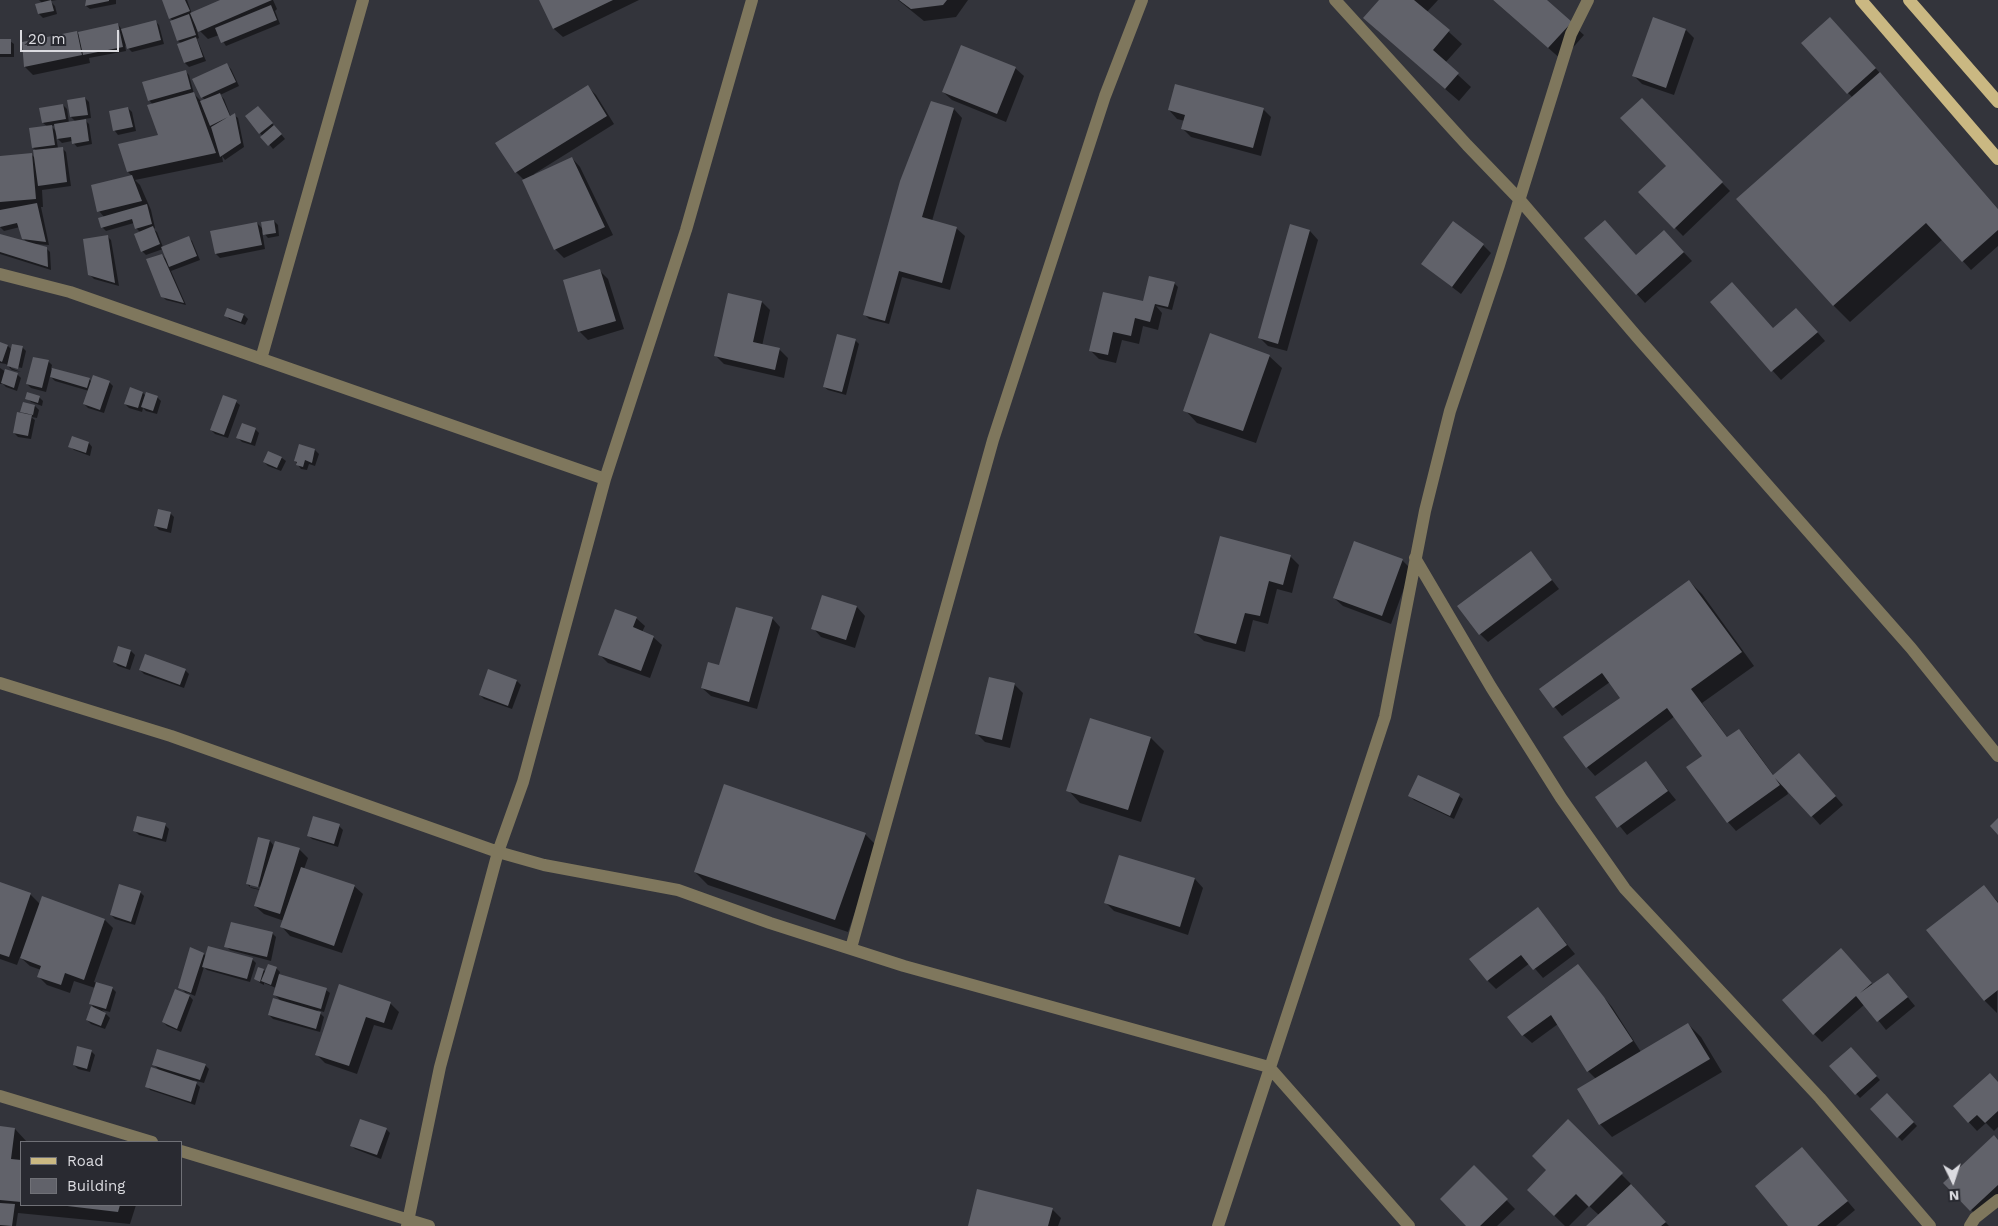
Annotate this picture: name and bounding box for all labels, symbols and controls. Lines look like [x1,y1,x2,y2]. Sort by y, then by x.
scale bar [22,20,121,52]
text: 20 m [28,30,66,48]
legend [20,1141,182,1206]
text: Road [67,1152,104,1170]
north arrow [1928,1156,1978,1206]
text: Building [67,1177,125,1195]
text: N [1948,1188,1960,1204]

